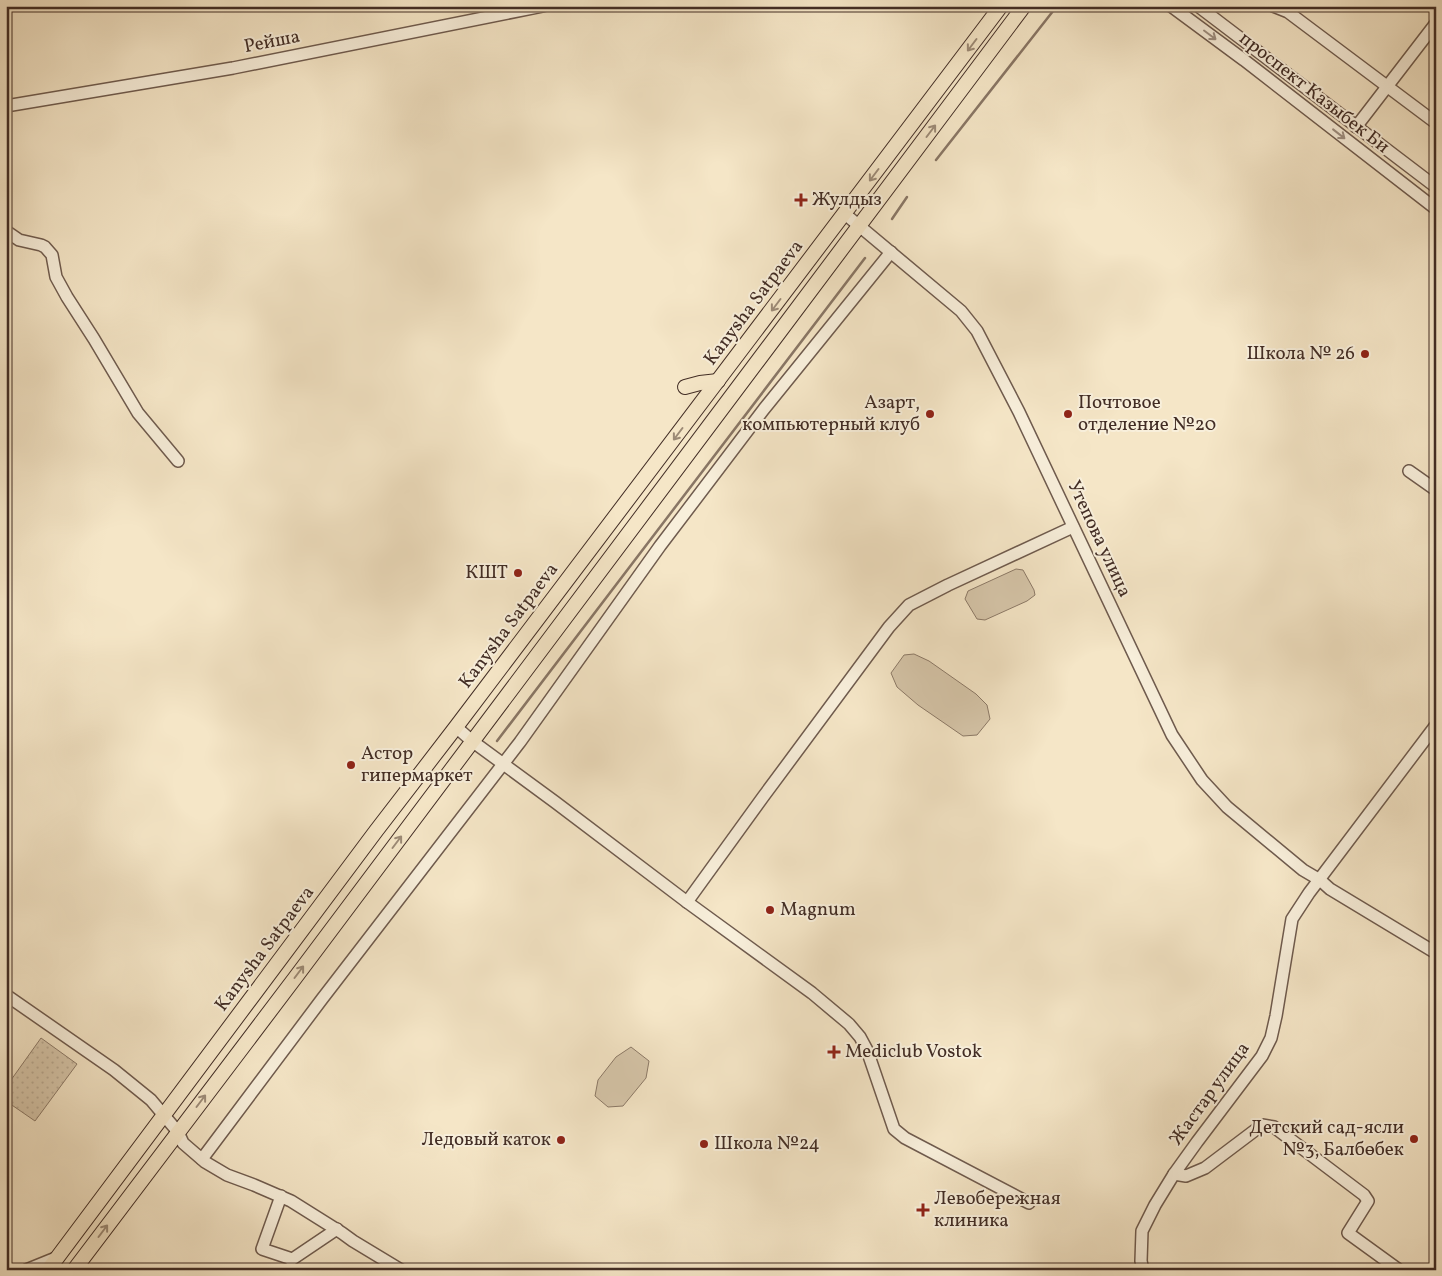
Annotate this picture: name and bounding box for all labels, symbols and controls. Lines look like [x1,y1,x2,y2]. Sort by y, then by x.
street label: Рейша [242,24,302,60]
street label: проспект Казыбек Би [1233,26,1395,160]
one-way arrow [1203,30,1217,40]
one-way arrow [966,38,977,51]
one-way arrow [925,125,936,138]
one-way arrow [1332,129,1346,139]
one-way arrow [869,168,879,182]
place label: Жулдыз [812,187,882,213]
marker: Жулдыз [794,193,808,207]
street label: Kanysha Satpaeva [698,235,810,371]
one-way arrow [771,298,781,312]
place label: Школа № 26 [1246,341,1355,367]
marker: Школа № 26 [1359,348,1371,360]
place label: Азарт, компьютерный клуб [742,390,920,438]
place label: Почтовое отделение №20 [1078,390,1216,438]
marker: Азарт, компьютерный клуб [924,408,936,420]
marker: Почтовое отделение №20 [1062,408,1074,420]
one-way arrow [672,427,683,440]
street label: Утепова улица [1061,476,1137,602]
street label: Kanysha Satpaeva [453,558,565,694]
place label: КШТ [465,560,508,586]
marker: КШТ [512,567,524,579]
place label: Астор гипермаркет [361,741,473,789]
marker: Астор гипермаркет [345,759,357,771]
one-way arrow [392,835,402,849]
street label: Kanysha Satpaeva [209,881,321,1017]
place label: Magnum [780,897,856,923]
marker: Magnum [764,904,776,916]
one-way arrow [294,966,305,979]
street label: Жастар улица [1164,1037,1256,1151]
place label: Mediclub Vostok [845,1039,982,1065]
marker: Mediclub Vostok [827,1045,841,1059]
one-way arrow [196,1094,206,1108]
place label: Детский сад-ясли №3, Балбөбек [1249,1115,1404,1163]
place label: Ледовый каток [421,1127,551,1153]
place label: Школа №24 [714,1131,820,1157]
marker: Детский сад-ясли №3, Балбөбек [1408,1133,1420,1145]
marker: Ледовый каток [555,1134,567,1146]
marker: Школа №24 [698,1138,710,1150]
place label: Левобережная клиника [934,1186,1061,1234]
marker: Левобережная клиника [916,1203,930,1217]
one-way arrow [98,1224,108,1238]

